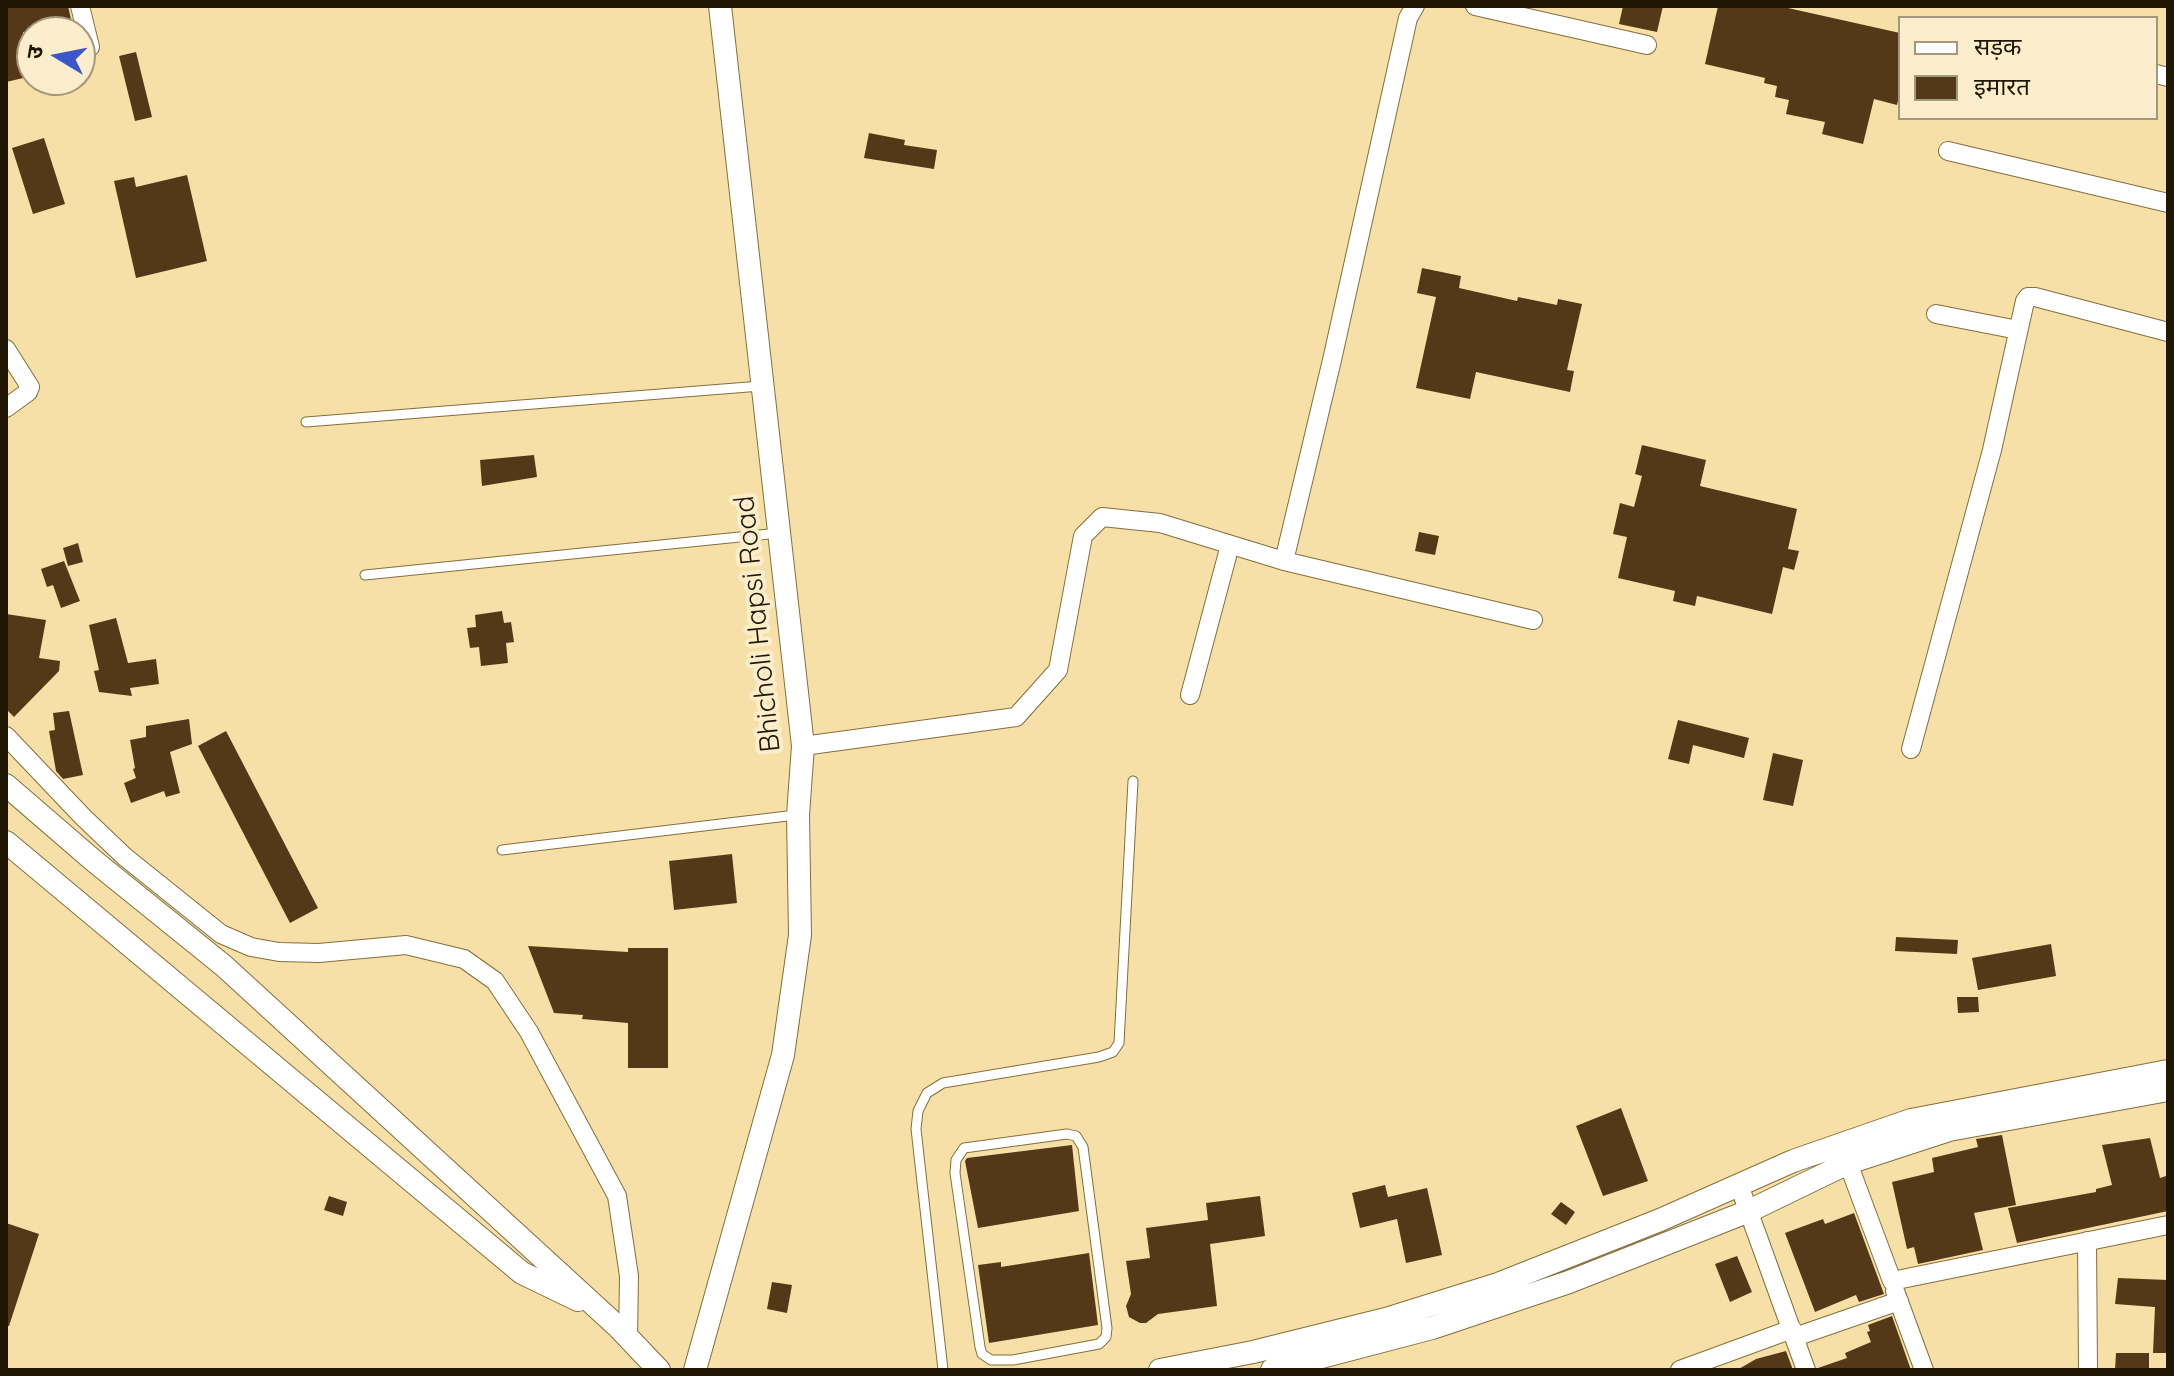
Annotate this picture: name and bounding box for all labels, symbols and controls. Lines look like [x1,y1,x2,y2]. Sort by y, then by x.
north arrow [16,16,96,96]
legend [1898,16,2158,120]
text: सड़क [1974,31,2022,61]
text: उ [19,43,49,61]
text: इमारत [1974,71,2030,101]
street label: Bhicholi Hapsi Road [728,494,788,754]

